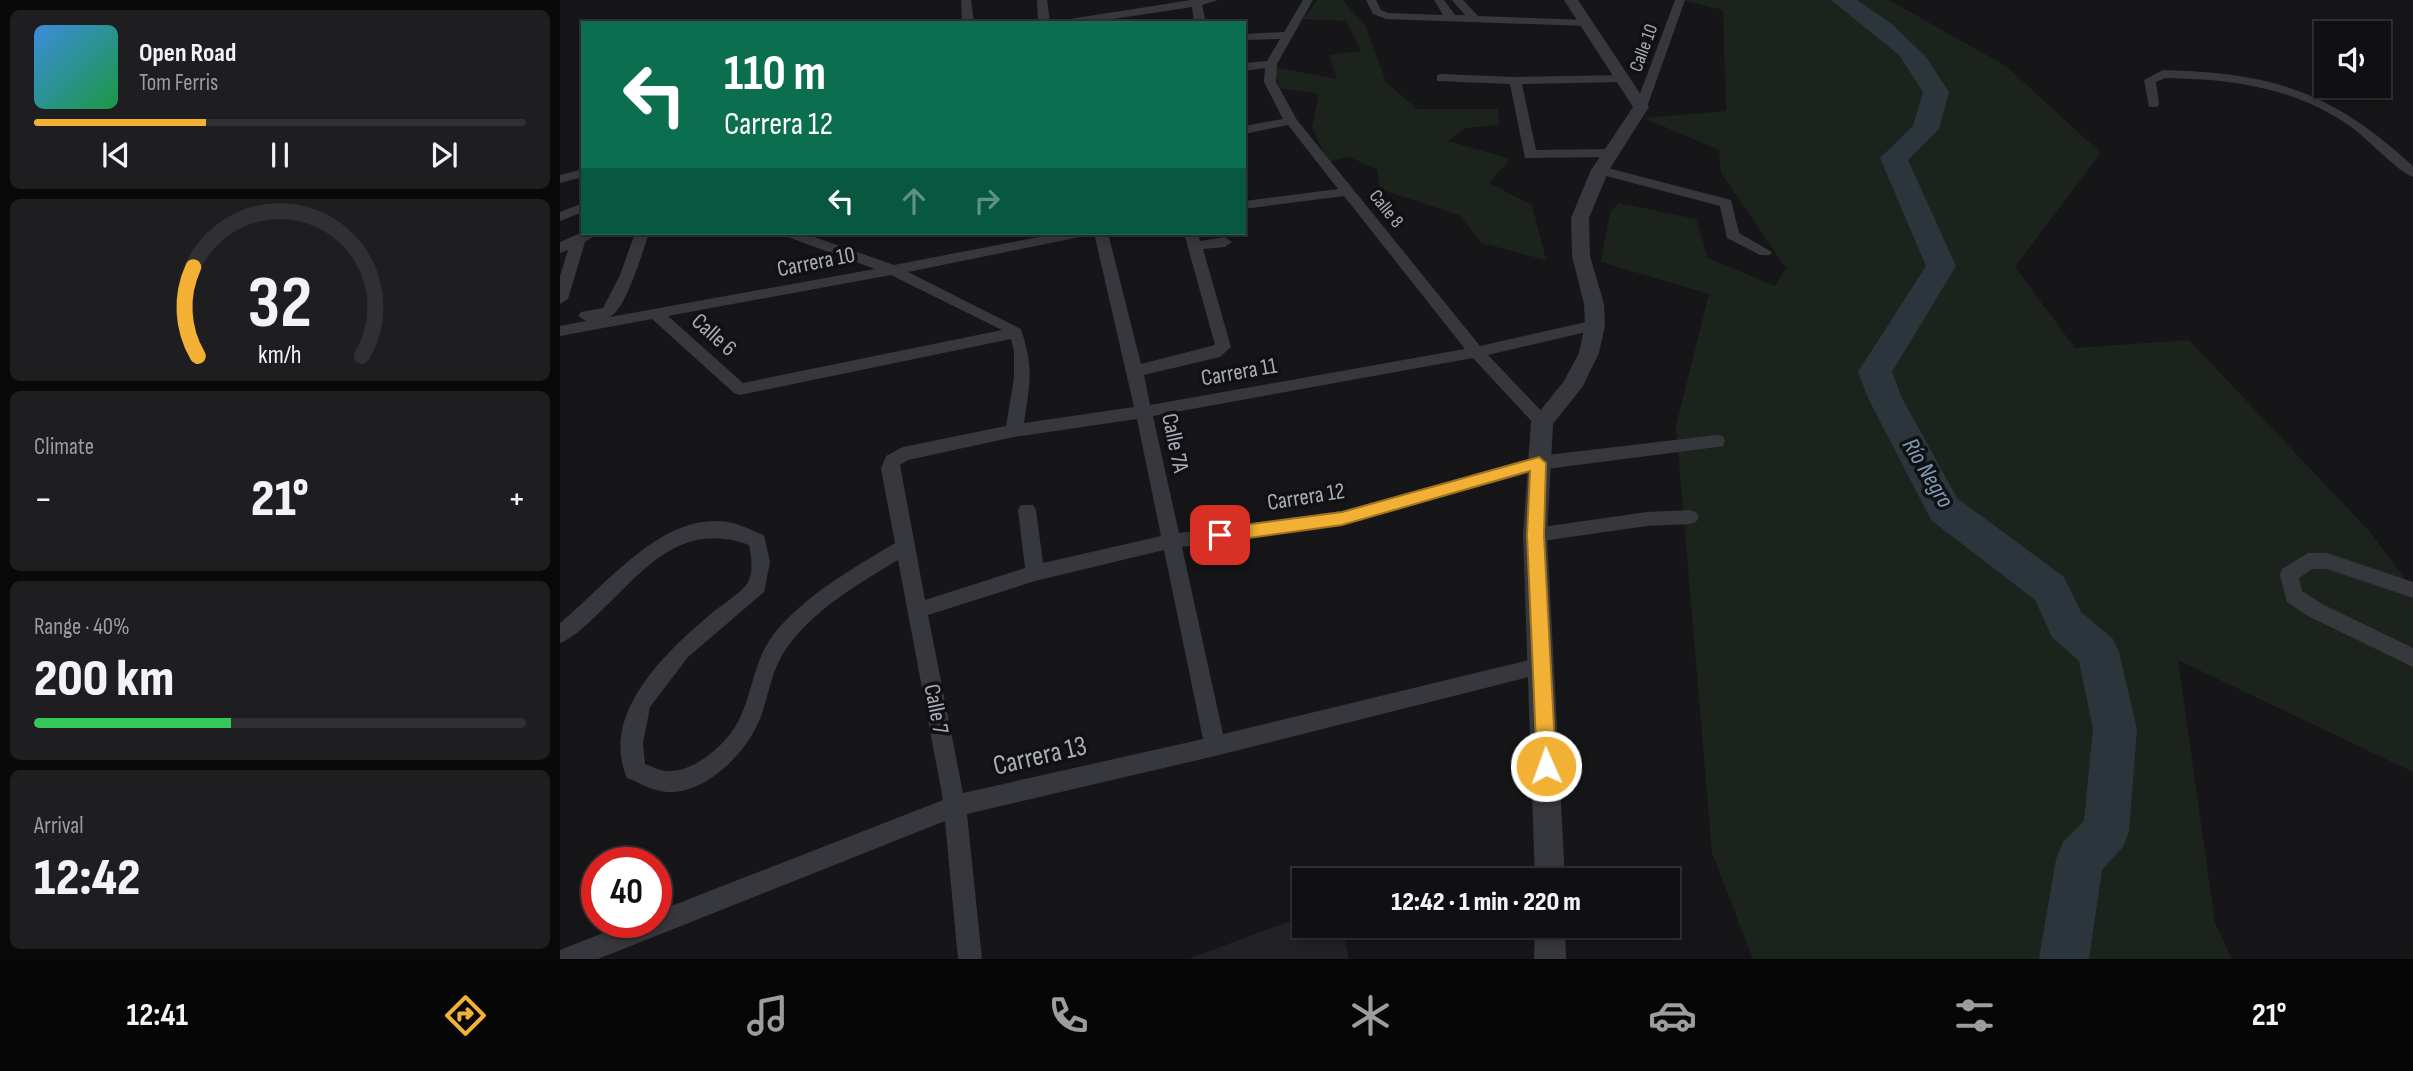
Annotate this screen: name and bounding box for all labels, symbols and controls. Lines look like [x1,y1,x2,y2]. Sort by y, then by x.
street label: Calle 10 [1625,21,1663,75]
map controls [2314,21,2391,98]
button: sound [2314,21,2391,98]
text: Open Road [139,38,236,69]
text: 110 m [724,45,826,104]
icon: left [609,49,700,140]
text: Tom Ferris [139,69,218,97]
text: Carrera 12 [724,105,833,144]
icon: previous [97,136,135,174]
icon: pause [261,136,299,174]
icon: next [425,136,463,174]
icon: left [822,182,860,220]
icon: ahead [895,182,933,220]
icon: right [968,182,1006,220]
street label: Calle 8 [1364,185,1408,233]
street label: Carrera 10 [775,241,857,283]
text: 32 [248,261,312,349]
street label: Calle 6 [686,307,742,363]
text: km/h [258,340,302,371]
street label: Carrera 11 [1199,352,1279,392]
street label: Calle 7A [1155,411,1195,475]
text: Climate [34,433,94,461]
water label: Río Negro [1896,433,1960,513]
text: 21° [251,468,309,531]
text: − [34,477,53,522]
text: + [507,477,526,522]
street label: Carrera 12 [1265,477,1347,517]
pin [1190,505,1250,565]
icon: arrive [1201,516,1239,554]
text: Range · 40% [34,613,130,641]
text: 200 km [34,648,174,711]
street label: Calle 7 [917,682,955,736]
street label: Carrera 13 [990,729,1090,783]
position arrow [1509,729,1583,803]
text: Arrival [34,812,83,840]
text: 12:42 [34,847,140,910]
speed limit sign: 40 [581,847,672,938]
text: 12:42 · 1 min · 220 m [1391,887,1581,918]
icon: directions [441,991,490,1040]
icon: music [743,991,792,1040]
icon: phone [1044,991,1093,1040]
icon: climate [1346,991,1395,1040]
icon: car [1648,991,1697,1040]
icon: filters [1950,991,1999,1040]
text: 12:41 [126,996,188,1035]
text: 21° [2252,996,2287,1035]

